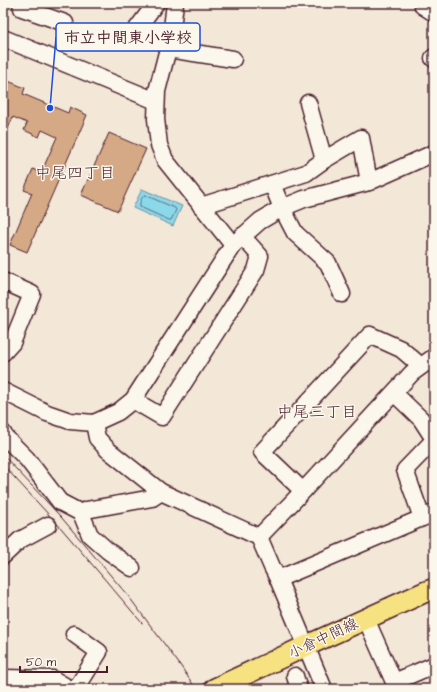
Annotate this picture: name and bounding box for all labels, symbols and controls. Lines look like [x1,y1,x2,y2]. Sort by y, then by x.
callout: 市立中間東小学校 [56,23,200,51]
text: 市立中間東小学校 [64,27,192,49]
district label: 中尾四丁目 [35,162,115,184]
district label: 中尾三丁目 [277,401,357,423]
street label: 小倉中間線 [285,613,362,664]
scale bar [20,648,107,674]
text: 50 m [26,654,57,671]

